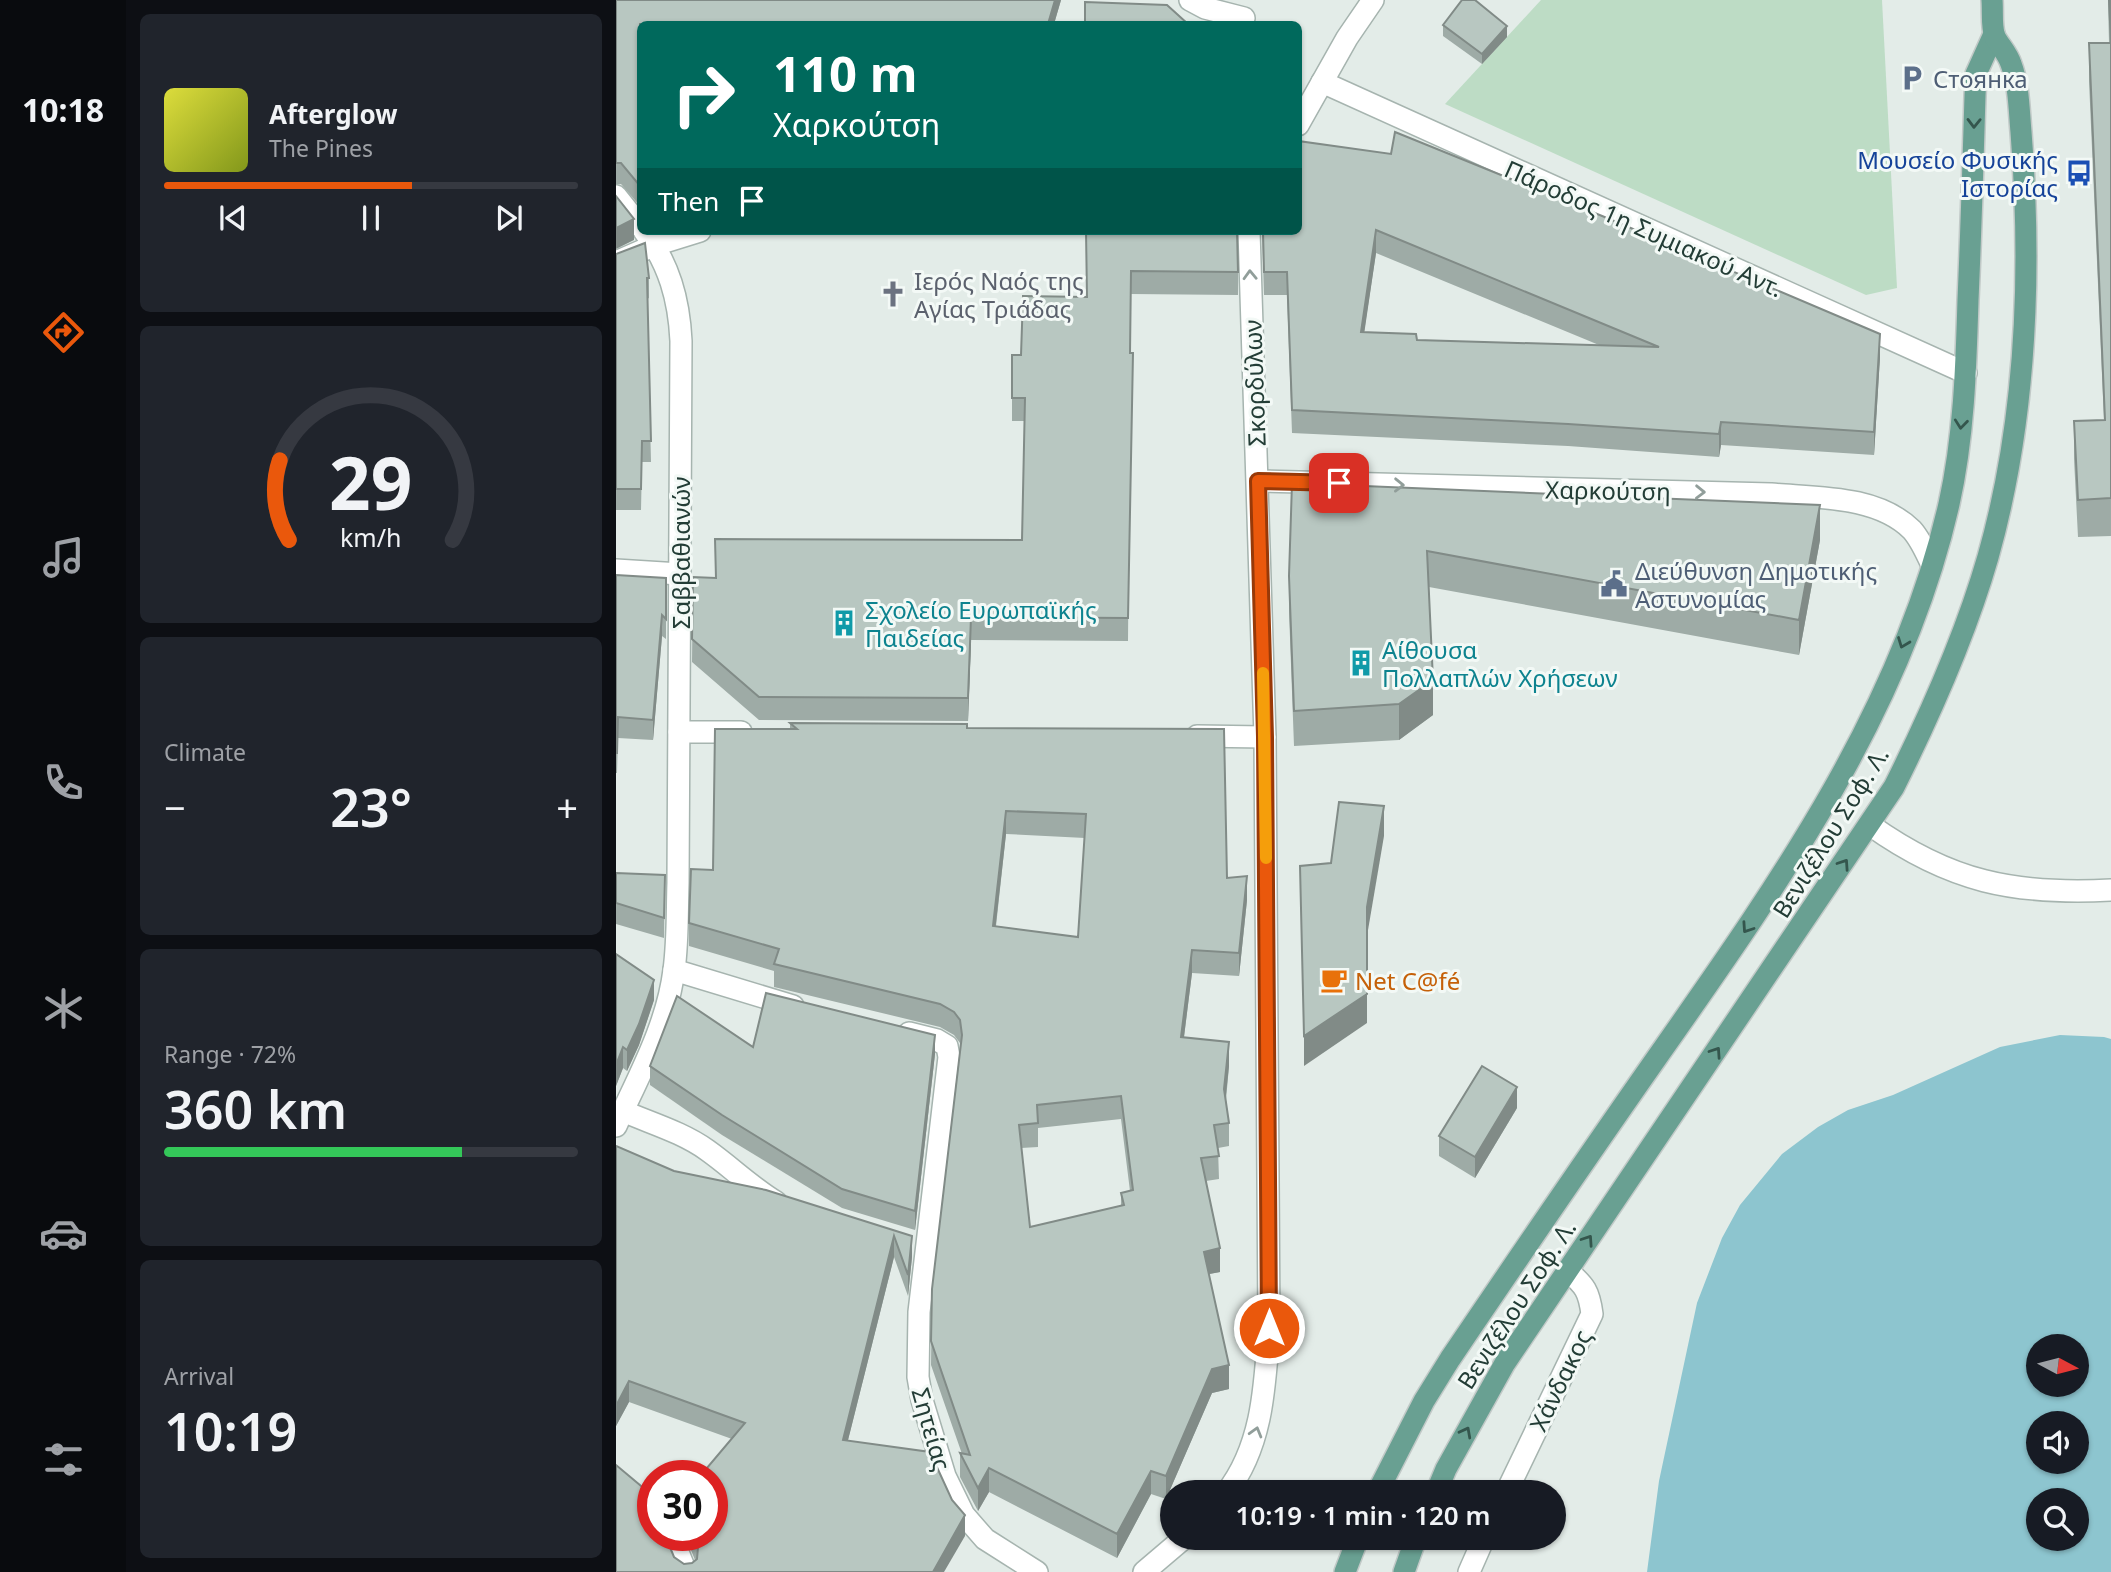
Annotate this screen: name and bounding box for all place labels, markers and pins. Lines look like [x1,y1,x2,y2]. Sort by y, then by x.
place label: Стоянка [1933,62,2028,95]
parking icon: Стоянка [1897,63,1927,93]
place label: Μουσείο Φυσικής Ιστορίας [1857,143,2058,204]
bus stop icon: Μουσείο Φυσικής Ιστορίας [2064,158,2094,188]
place label: Ιερός Ναός της Αγίας Τριάδας [914,264,1084,325]
church icon: Ιερός Ναός της Αγίας Τριάδας [878,279,908,309]
pin [1309,453,1369,513]
place label: Διεύθυνση Δημοτικής Αστυνομίας [1635,554,1877,615]
public building icon: Διεύθυνση Δημοτικής Αστυνομίας [1599,569,1629,599]
place label: Σχολείο Ευρωπαϊκής Παιδείας [865,593,1097,654]
building icon: Σχολείο Ευρωπαϊκής Παιδείας [829,608,859,638]
place label: Αίθουσα Πολλαπλών Χρήσεων [1382,633,1618,694]
building icon: Αίθουσα Πολλαπλών Χρήσεων [1346,648,1376,678]
place label: Net C@fé [1355,964,1460,997]
cafe icon: Net C@fé [1319,965,1349,995]

